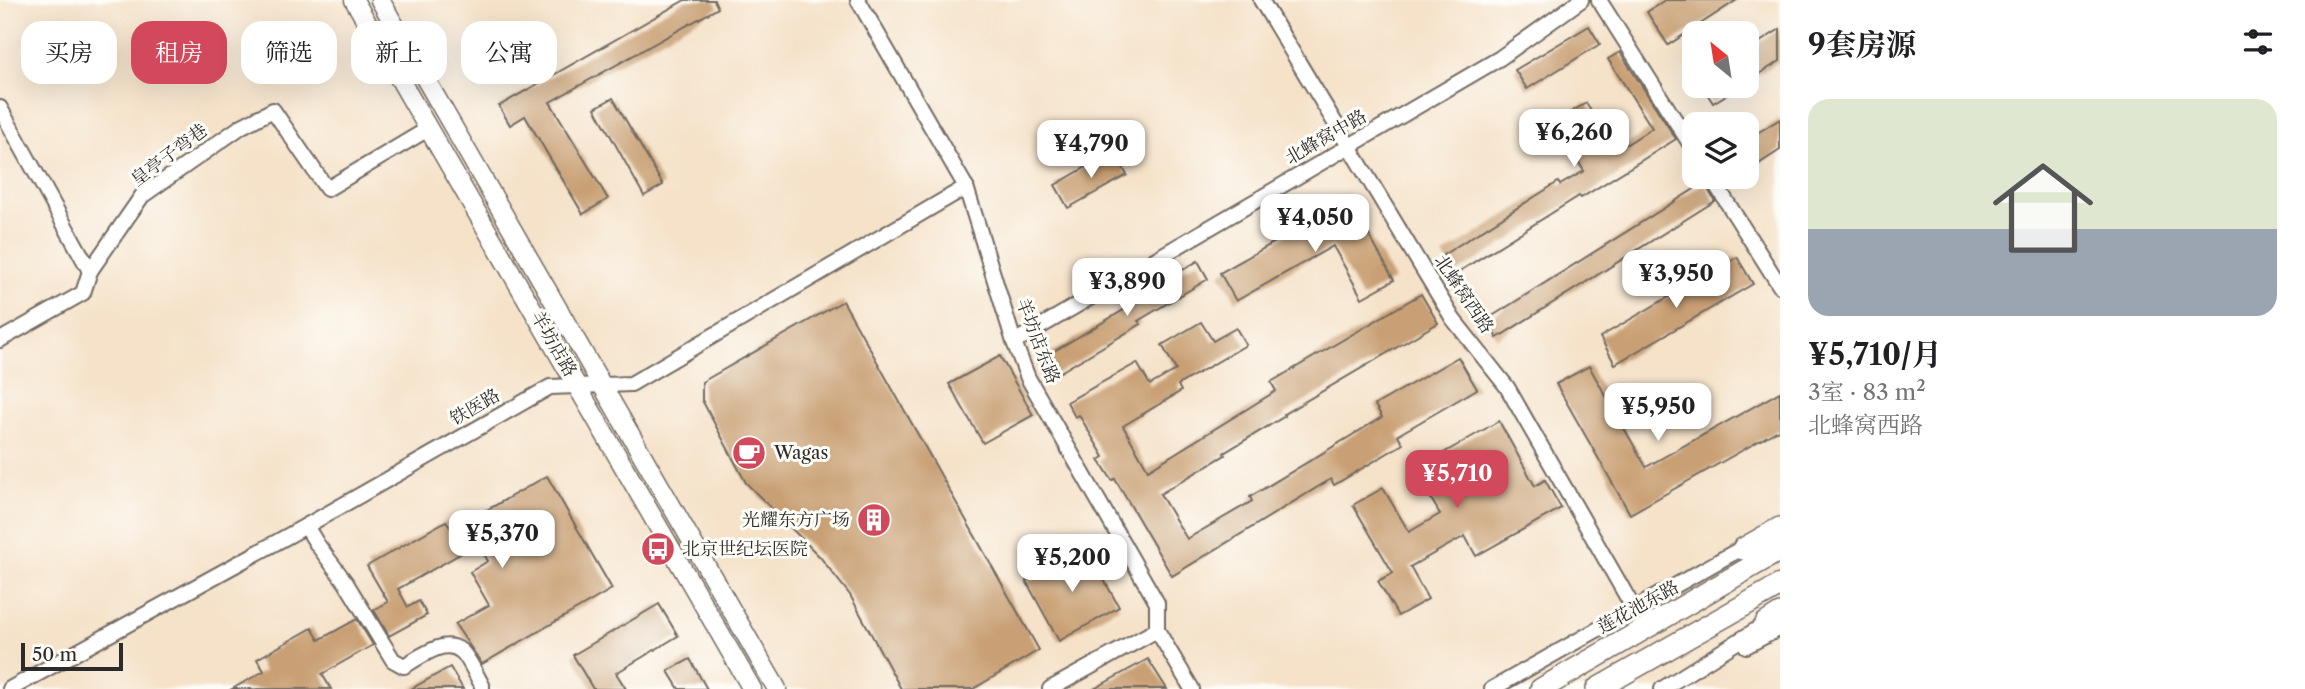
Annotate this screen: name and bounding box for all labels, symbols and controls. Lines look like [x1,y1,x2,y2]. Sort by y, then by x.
chip: 买房 [21,21,117,84]
chip: 租房 [131,21,227,84]
chip: 筛选 [241,21,337,84]
chip: 新上 [351,21,447,84]
chip: 公寓 [461,21,557,84]
north arrow [1682,21,1759,98]
map controls [1682,21,1759,189]
icon: filters [2239,23,2277,61]
text: 9套房源 [1808,26,1916,63]
street label: 北蜂窝中路 [1282,105,1370,169]
pin: ¥6,260 [1517,110,1631,169]
button: layers [1682,112,1759,189]
text: ¥6,260 [1535,118,1613,146]
street label: 皇亭子弯巷 [126,119,212,191]
pin: ¥4,790 [1034,120,1148,180]
text: ¥4,790 [1053,129,1129,157]
icon: home [1980,145,2106,271]
pin: ¥4,050 [1258,194,1372,254]
text: ¥4,050 [1276,203,1354,231]
pin: ¥3,950 [1619,250,1733,310]
street label: 北蜂窝西路 [1430,251,1498,337]
pin: ¥3,890 [1070,258,1184,318]
text: ¥3,950 [1638,259,1714,287]
text: ¥3,890 [1088,267,1166,295]
street label: 羊坊店东路 [1012,295,1064,387]
street label: 羊坊店路 [526,307,582,381]
text: ¥5,710/月 [1808,336,1942,373]
text: 3室 · 83 m² [1808,378,1926,406]
street label: 铁医路 [446,384,504,430]
pin: ¥5,950 [1601,384,1715,443]
text: ¥5,950 [1620,392,1696,420]
text: 北蜂窝西路 [1808,411,1923,439]
cafe icon: Wagas [730,434,768,472]
place label: Wagas [773,442,828,464]
pin: ¥5,710 [1400,450,1514,510]
text: ¥5,710 [1421,459,1493,487]
building icon: 光耀东方广场 [855,501,893,539]
place label: 光耀东方广场 [742,509,850,531]
pin: ¥5,370 [445,510,559,570]
text: ¥5,370 [465,519,539,547]
bus stop icon: 北京世纪坛医院 [639,530,677,568]
pin: ¥5,200 [1015,534,1129,594]
place label: 北京世纪坛医院 [682,538,808,560]
text: ¥5,200 [1033,543,1111,571]
street label: 莲花池东路 [1593,576,1683,638]
scale bar [21,640,122,672]
text: 50 m [32,643,77,666]

